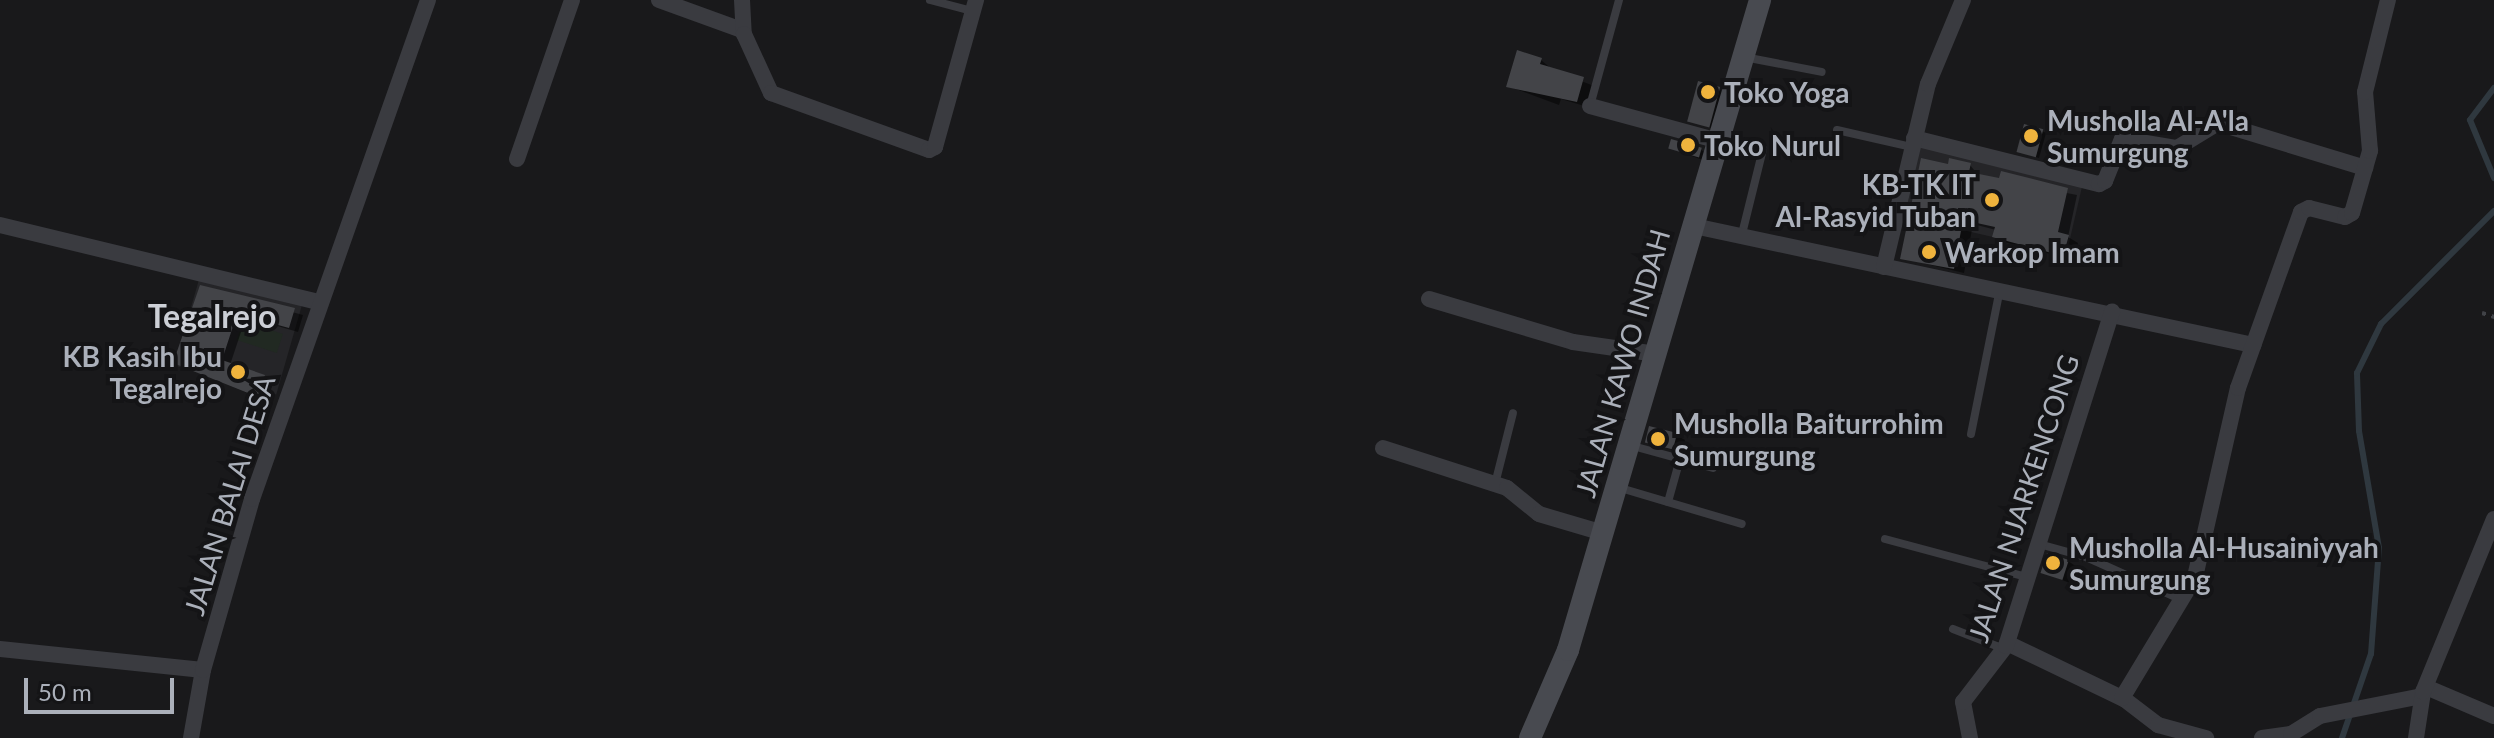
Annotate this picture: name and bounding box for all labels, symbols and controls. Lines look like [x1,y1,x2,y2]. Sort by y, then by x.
place label: Toko Yoga [1724,75,1851,109]
marker: Toko Yoga [1699,83,1717,101]
place label: Musholla Al-A'la Sumurgung [2047,103,2250,169]
marker: Musholla Al-A'la Sumurgung [2022,127,2040,145]
place label: Toko Nurul [1704,128,1841,162]
marker: Toko Nurul [1679,136,1697,154]
place label: KB-TK IT Al-Rasyid Tuban [1775,167,1976,233]
marker: KB-TK IT Al-Rasyid Tuban [1983,191,2001,209]
street label: JALAN KAWO INDAH [1568,225,1676,501]
place label: Warkop Imam [1945,235,2120,269]
marker: Warkop Imam [1920,243,1938,261]
district label: Tegalrejo [148,297,276,335]
place label: KB Kasih Ibu Tegalrejo [62,339,222,405]
street label: JALAN NJARKENCONG [1961,350,2085,646]
marker: KB Kasih Ibu Tegalrejo [229,363,247,381]
street label: JALAN BALAI DESA [177,371,281,619]
place label: Musholla Baiturrohim Sumurgung [1674,406,1944,472]
marker: Musholla Baiturrohim Sumurgung [1649,430,1667,448]
place label: Musholla Al-Husainiyyah Sumurgung [2069,530,2380,596]
marker: Musholla Al-Husainiyyah Sumurgung [2044,554,2062,572]
scale bar [28,662,178,712]
text: 50 m [38,677,92,706]

